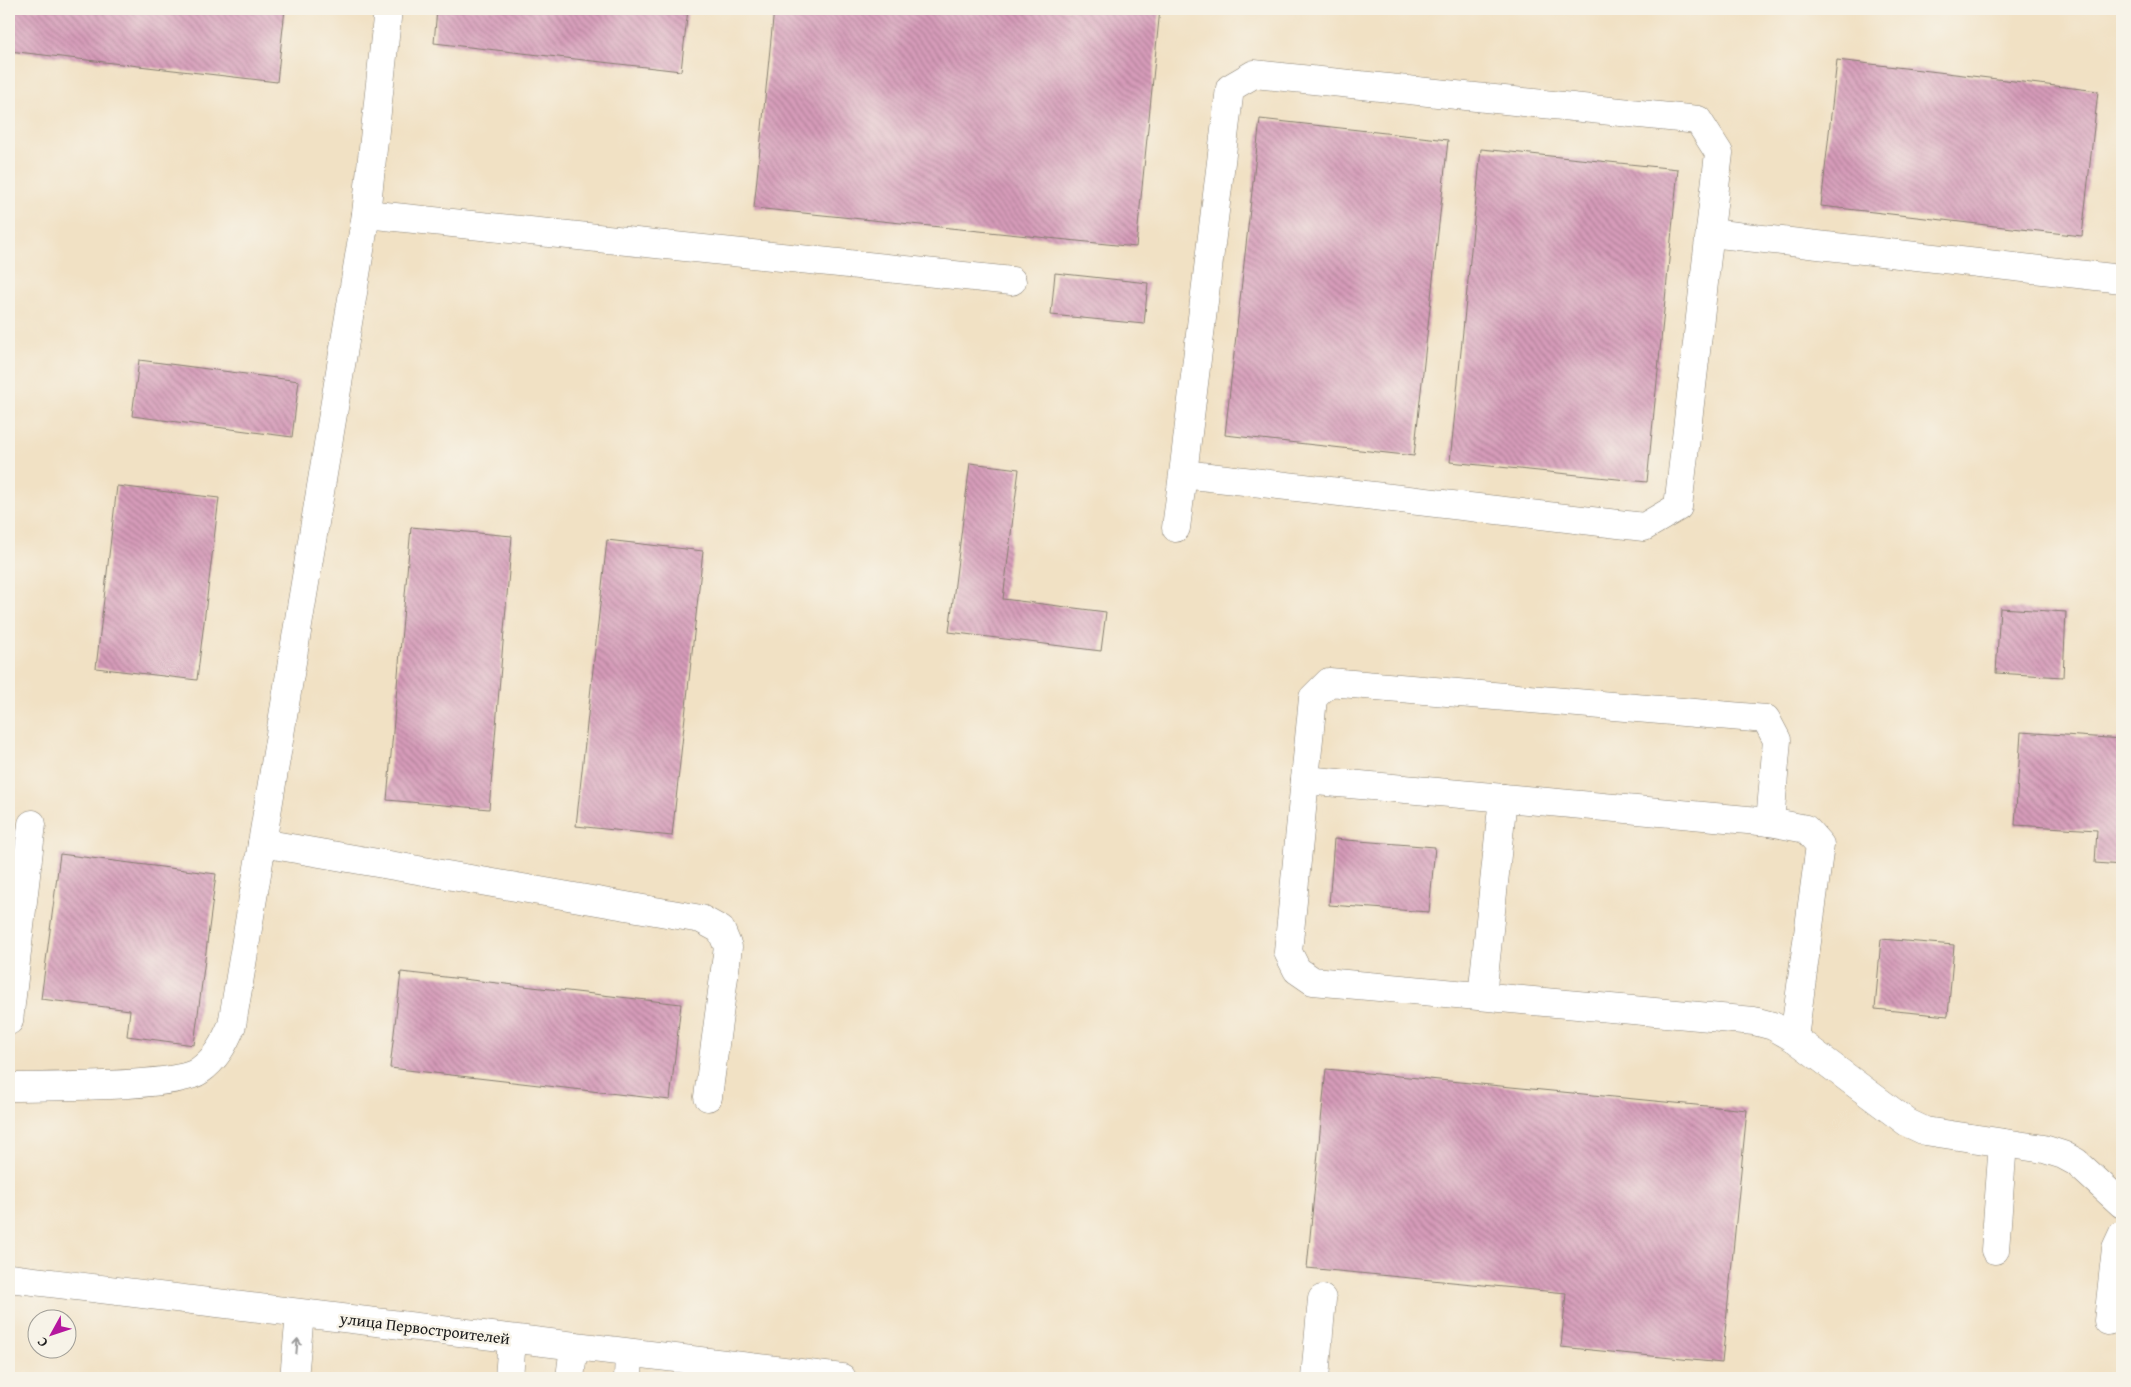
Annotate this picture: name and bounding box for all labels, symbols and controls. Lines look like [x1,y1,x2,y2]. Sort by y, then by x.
street label: улица Первостроителей [338,1306,512,1350]
north arrow [28,1310,78,1360]
text: С [32,1333,52,1352]
one-way arrow [292,1338,302,1354]

